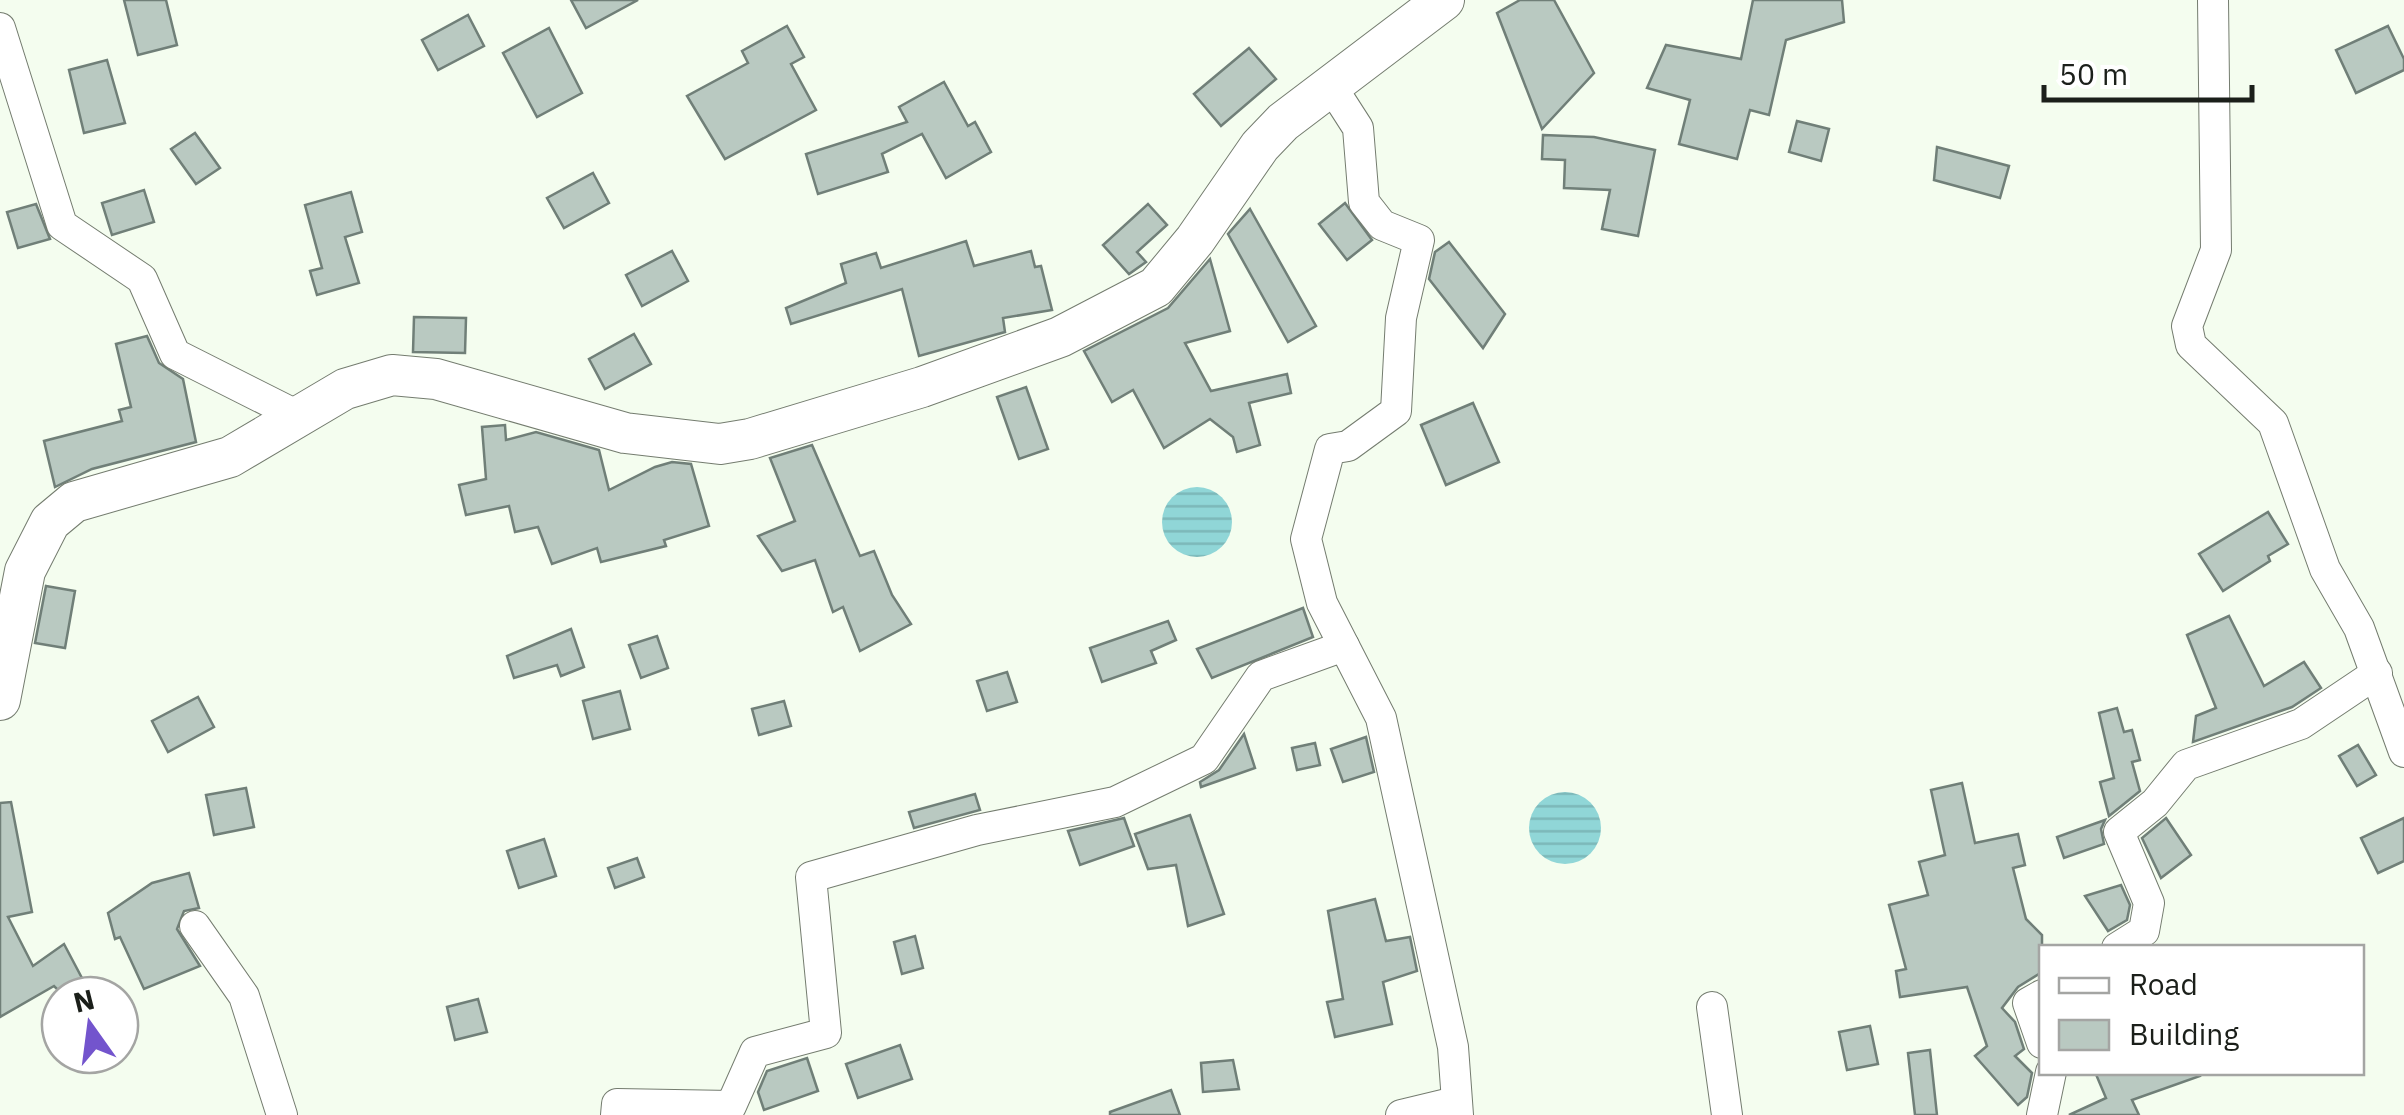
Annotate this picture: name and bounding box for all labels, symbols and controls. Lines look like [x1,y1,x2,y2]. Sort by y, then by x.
scale bar [2044,40,2252,102]
text: 50 m [2059,54,2128,93]
legend [2039,945,2364,1075]
text: Road [2129,964,2198,1003]
north arrow [40,975,140,1075]
text: N [70,980,98,1021]
text: Building [2129,1014,2239,1053]

